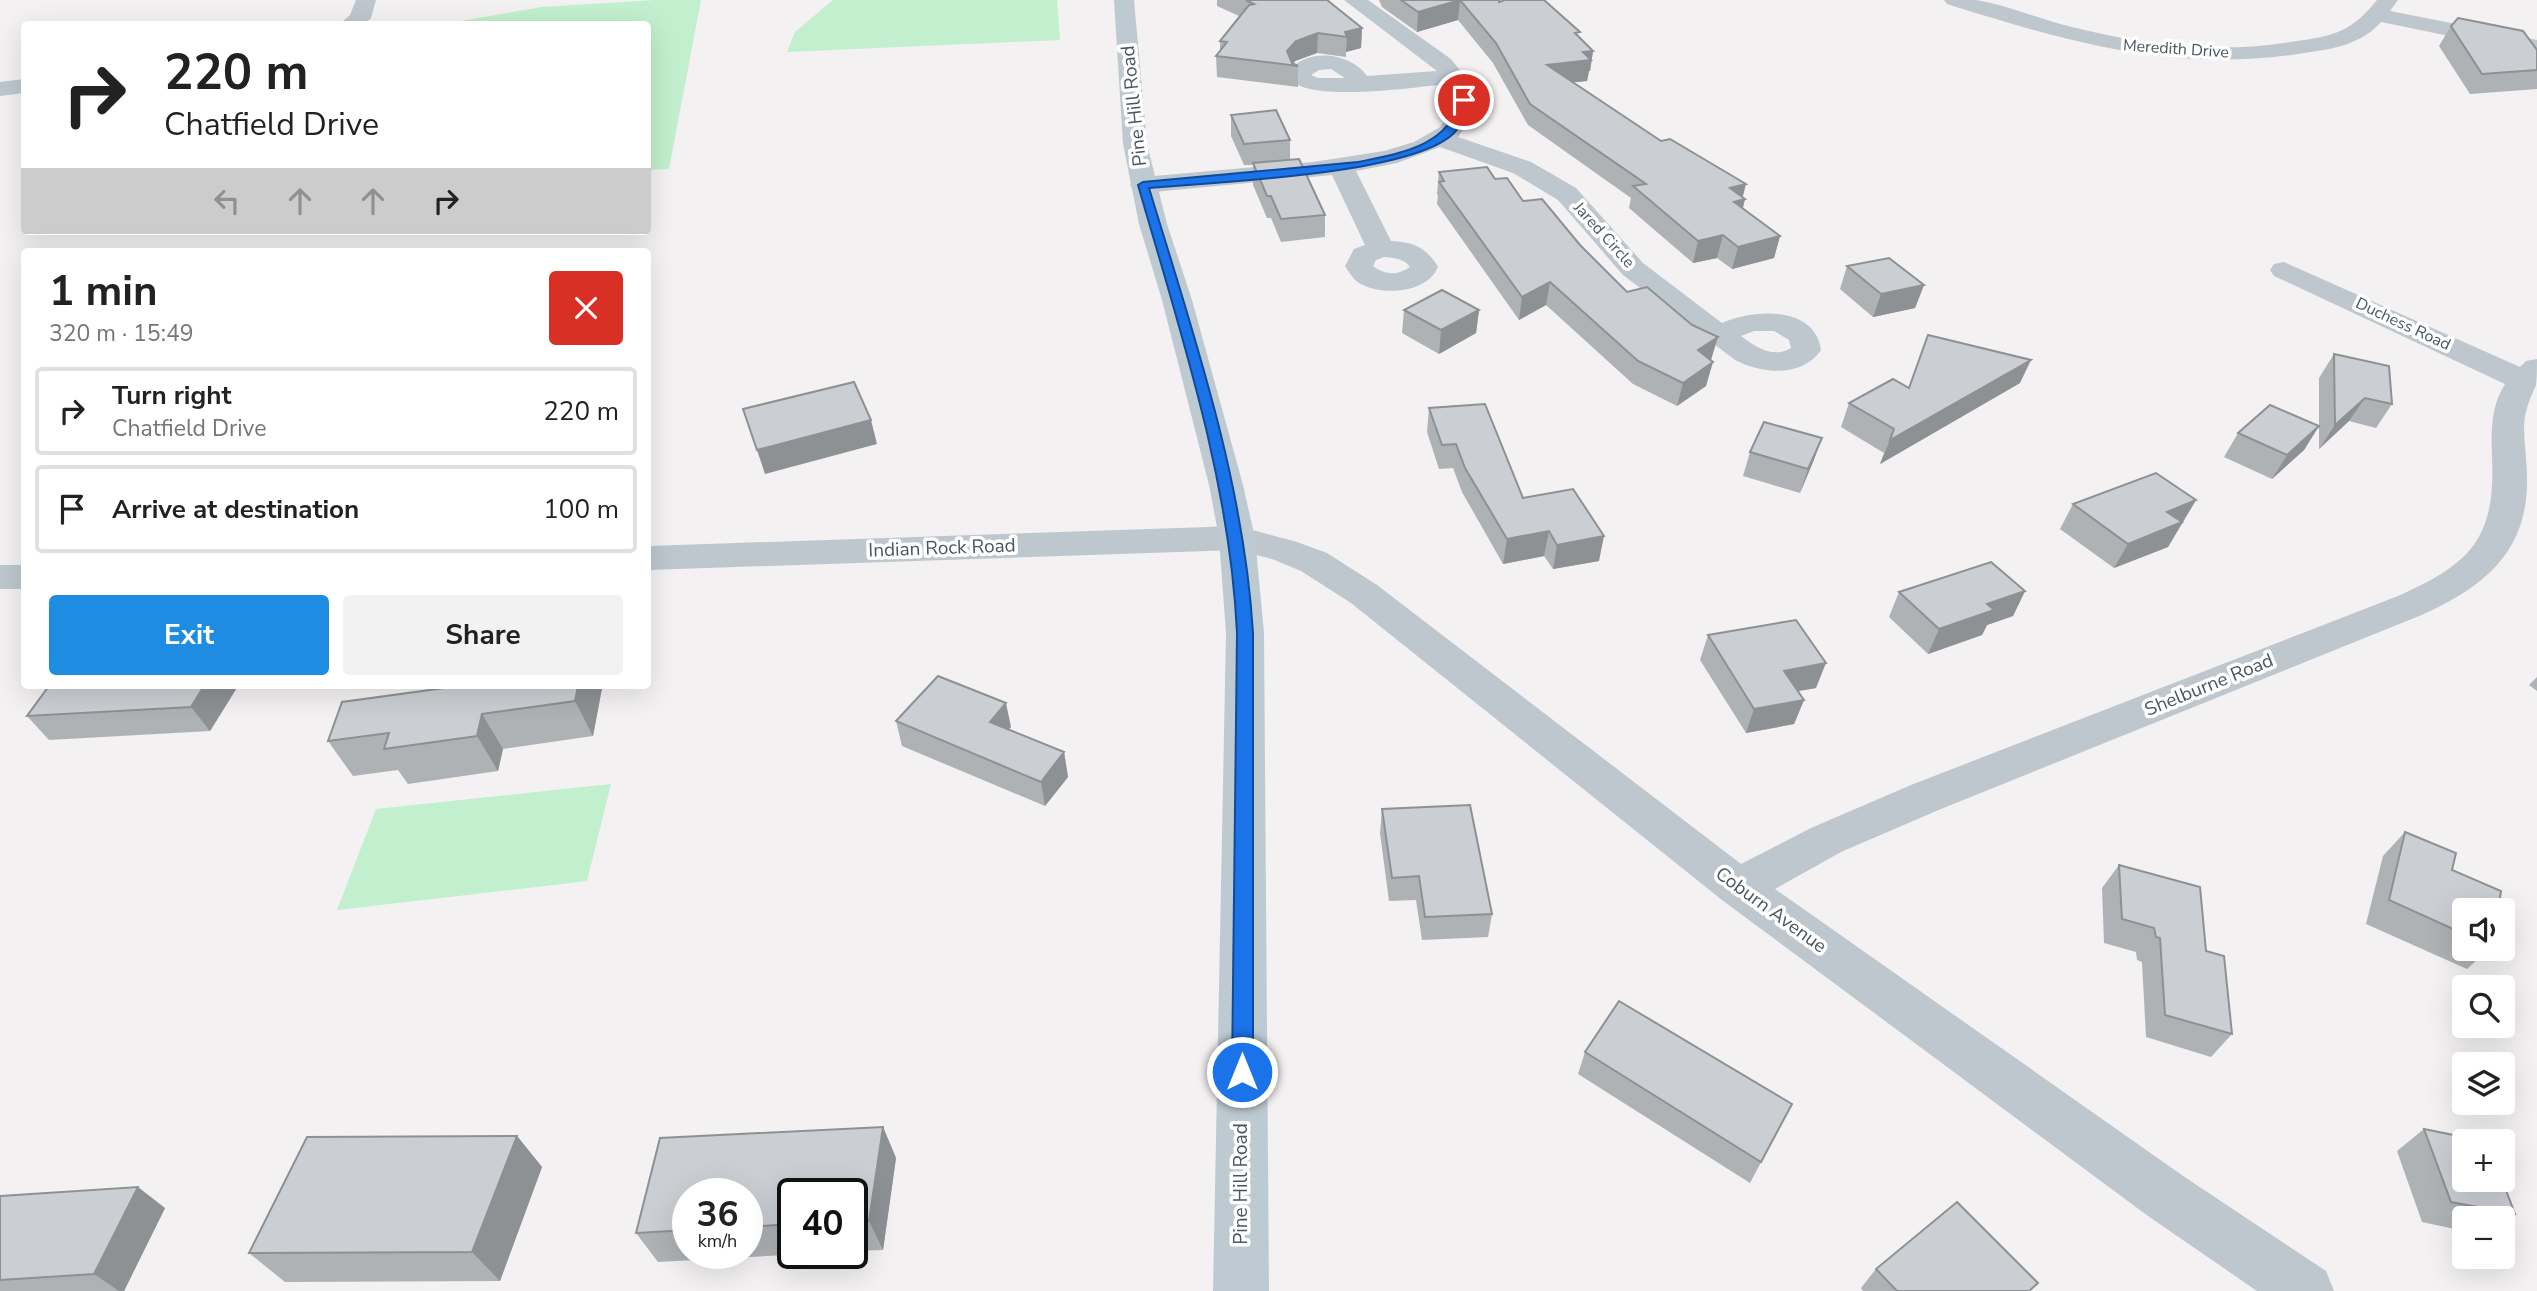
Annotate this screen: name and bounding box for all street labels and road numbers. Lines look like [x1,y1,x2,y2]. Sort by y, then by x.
street label: Meredith Drive [2122,34,2230,64]
street label: Pine Hill Road [1115,44,1153,168]
street label: Jared Circle [1568,196,1640,273]
street label: Duchess Road [2352,292,2454,356]
street label: Indian Rock Road [868,532,1016,564]
street label: Shelburne Road [2141,647,2277,723]
street label: Coburn Avenue [1710,861,1832,959]
street label: Pine Hill Road [1228,1123,1254,1245]

